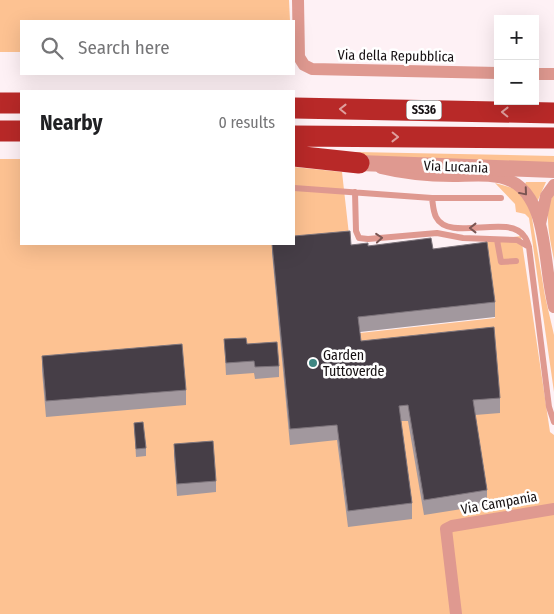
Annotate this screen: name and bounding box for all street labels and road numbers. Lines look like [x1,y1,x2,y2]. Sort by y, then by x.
street label: Via della Repubblica [338,46,455,66]
road number: SS36 [406,100,442,120]
street label: Via Lucania [423,157,489,177]
street label: Via Campania [459,488,539,518]

